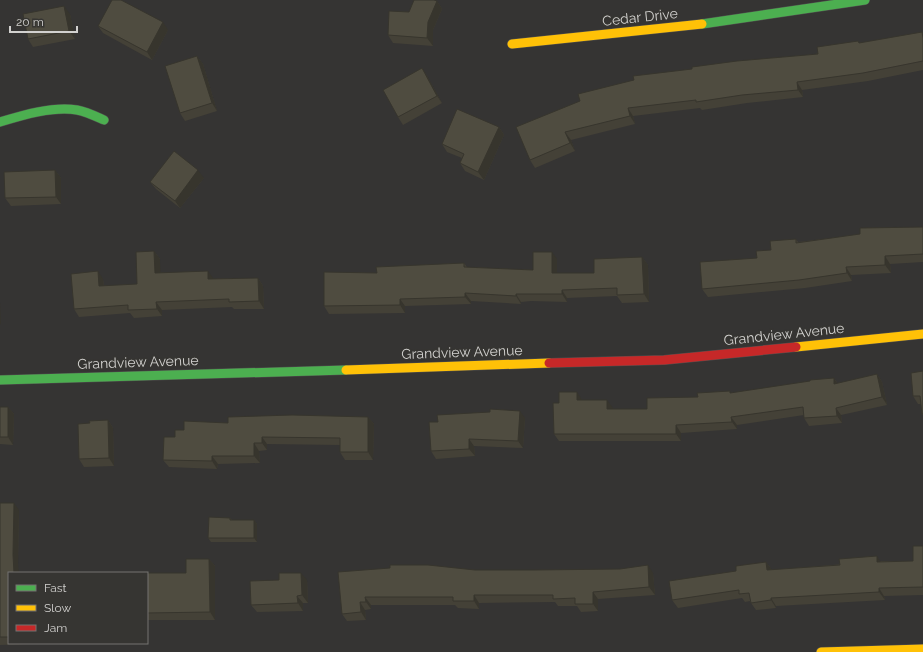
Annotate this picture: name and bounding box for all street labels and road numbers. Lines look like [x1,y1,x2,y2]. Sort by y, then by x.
street label: Cedar Drive [602,5,678,29]
street label: Grandview Avenue [723,320,845,348]
street label: Grandview Avenue [401,342,523,362]
street label: Grandview Avenue [77,352,199,372]

